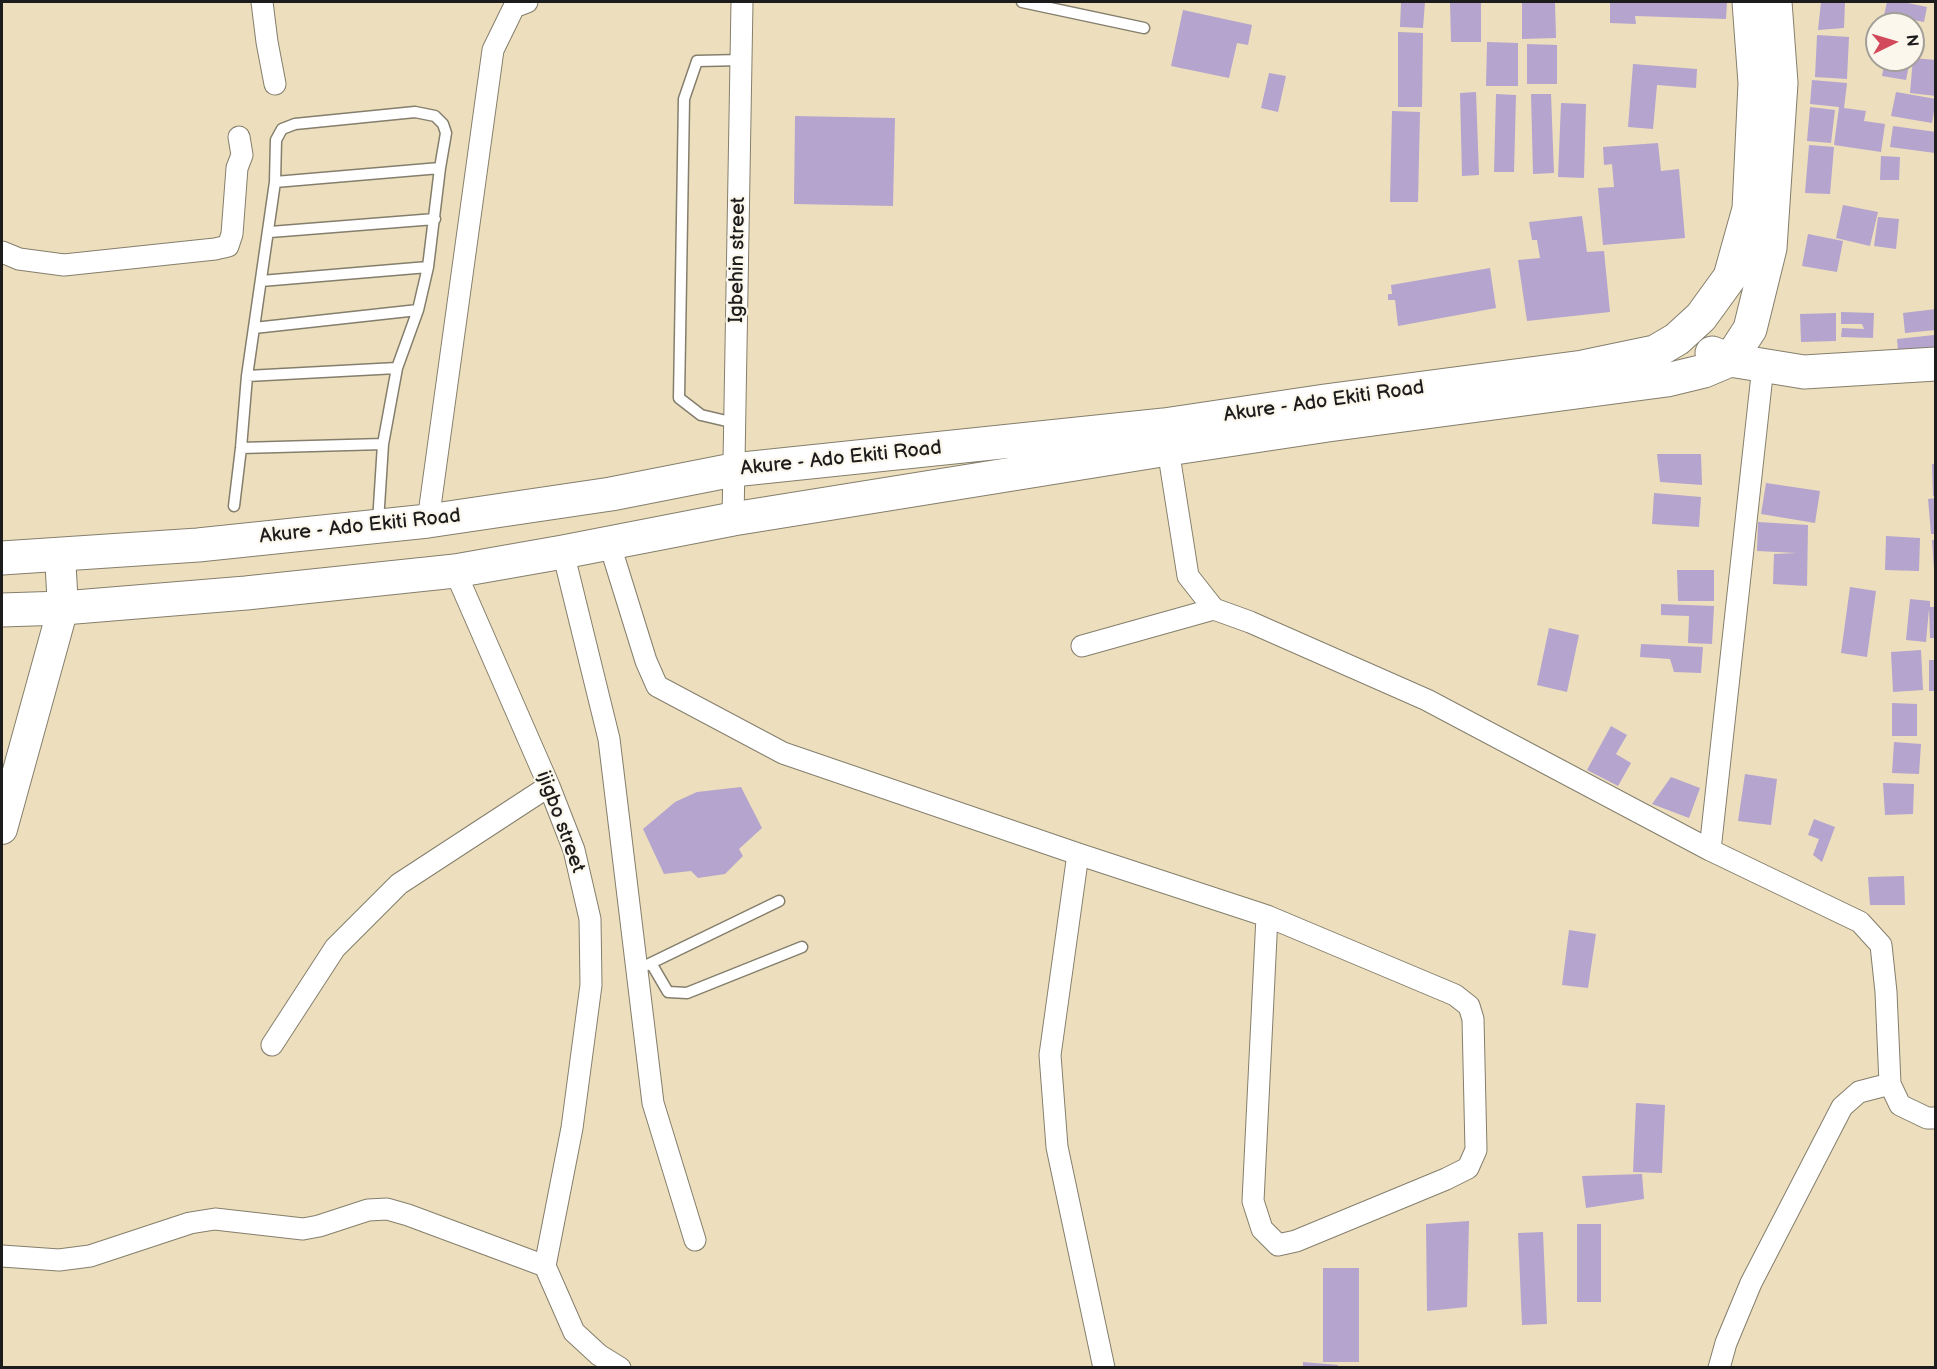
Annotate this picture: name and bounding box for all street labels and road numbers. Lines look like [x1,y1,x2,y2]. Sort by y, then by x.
street label: Igbehin street [725,197,751,323]
street label: Akure - Ado Ekiti Road [1222,376,1426,428]
street label: Akure - Ado Ekiti Road [739,437,943,481]
street label: Akure - Ado Ekiti Road [258,505,462,549]
street label: ijigbo street [531,768,589,876]

